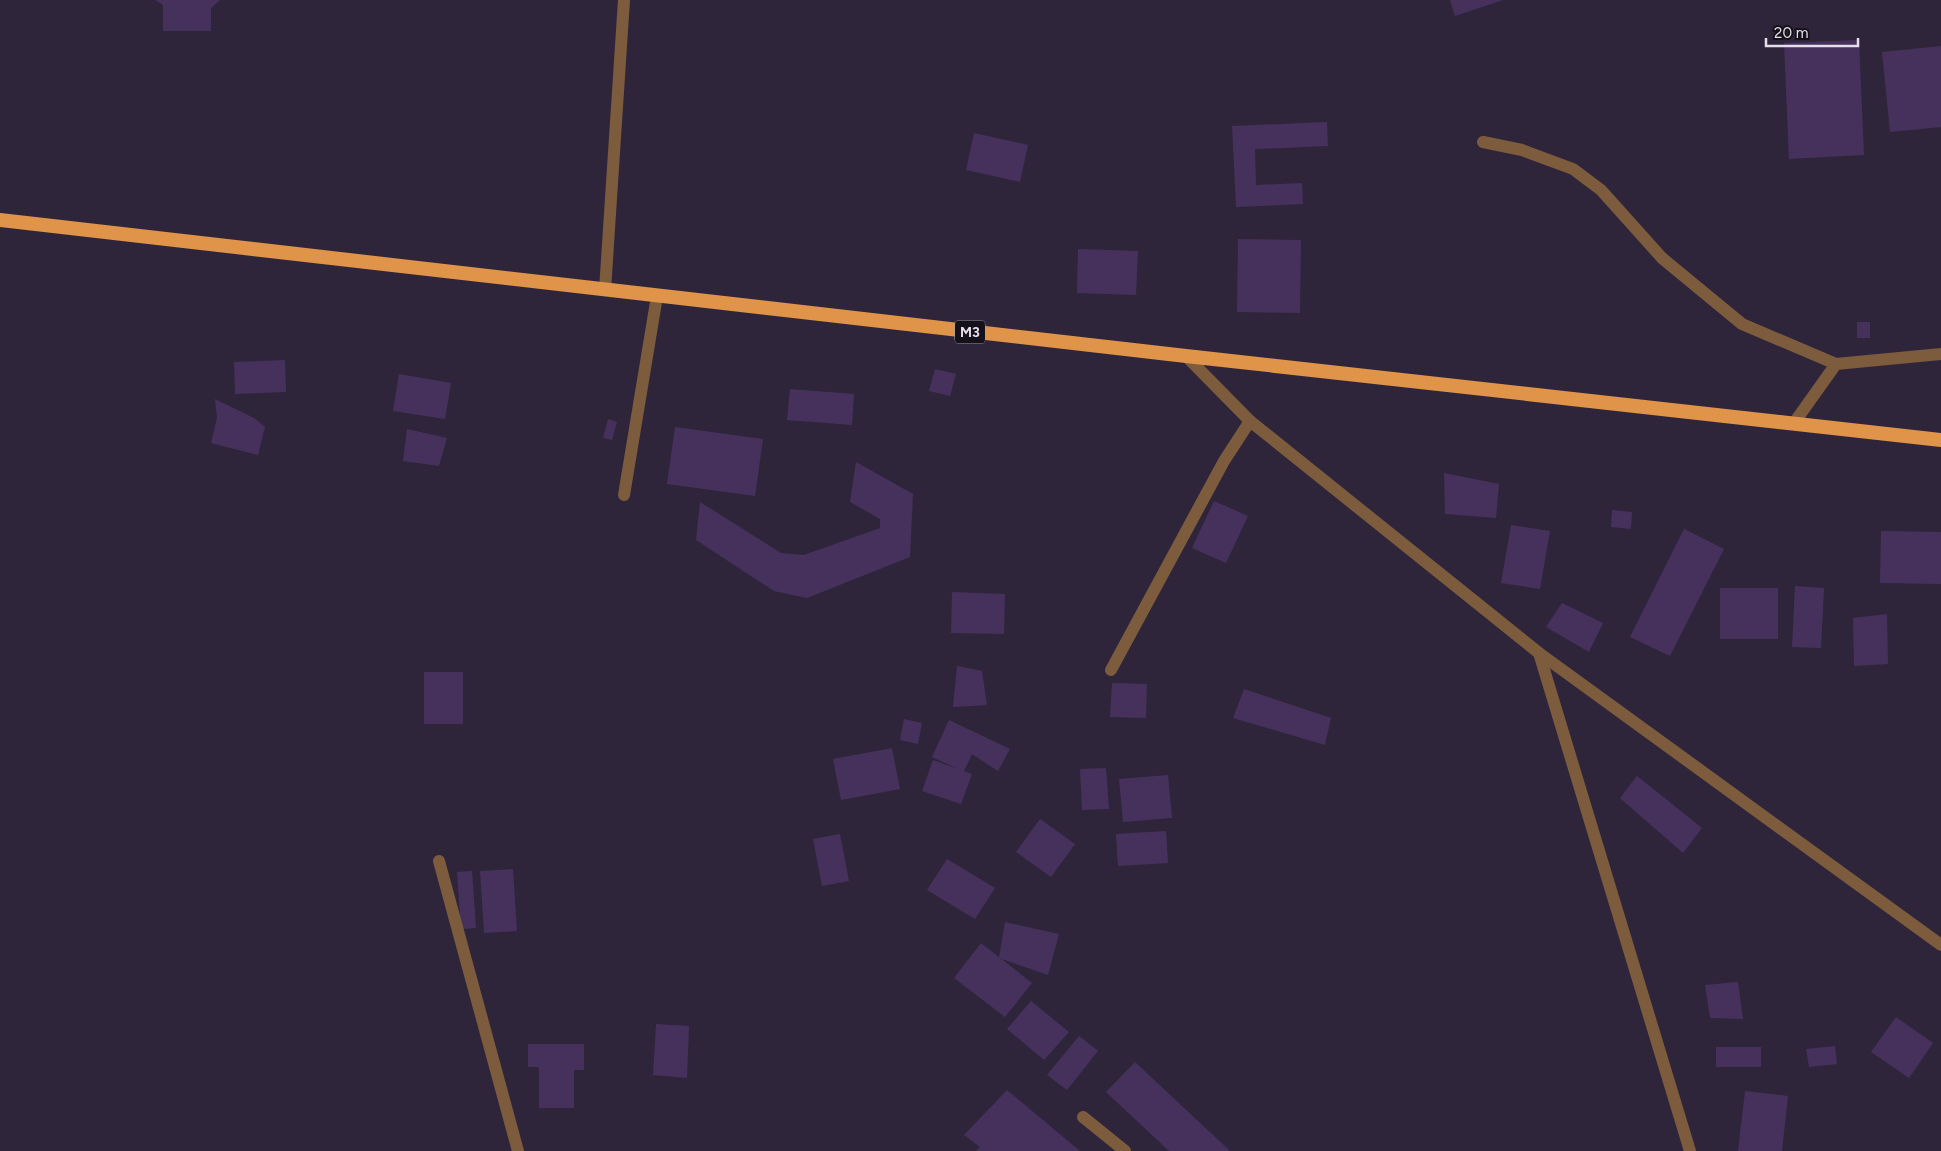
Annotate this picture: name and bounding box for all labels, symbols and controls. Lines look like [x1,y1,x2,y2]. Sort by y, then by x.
scale bar [1766,15,1858,47]
text: 20 m [1774,24,1808,42]
road number: M3 [955,321,985,344]

